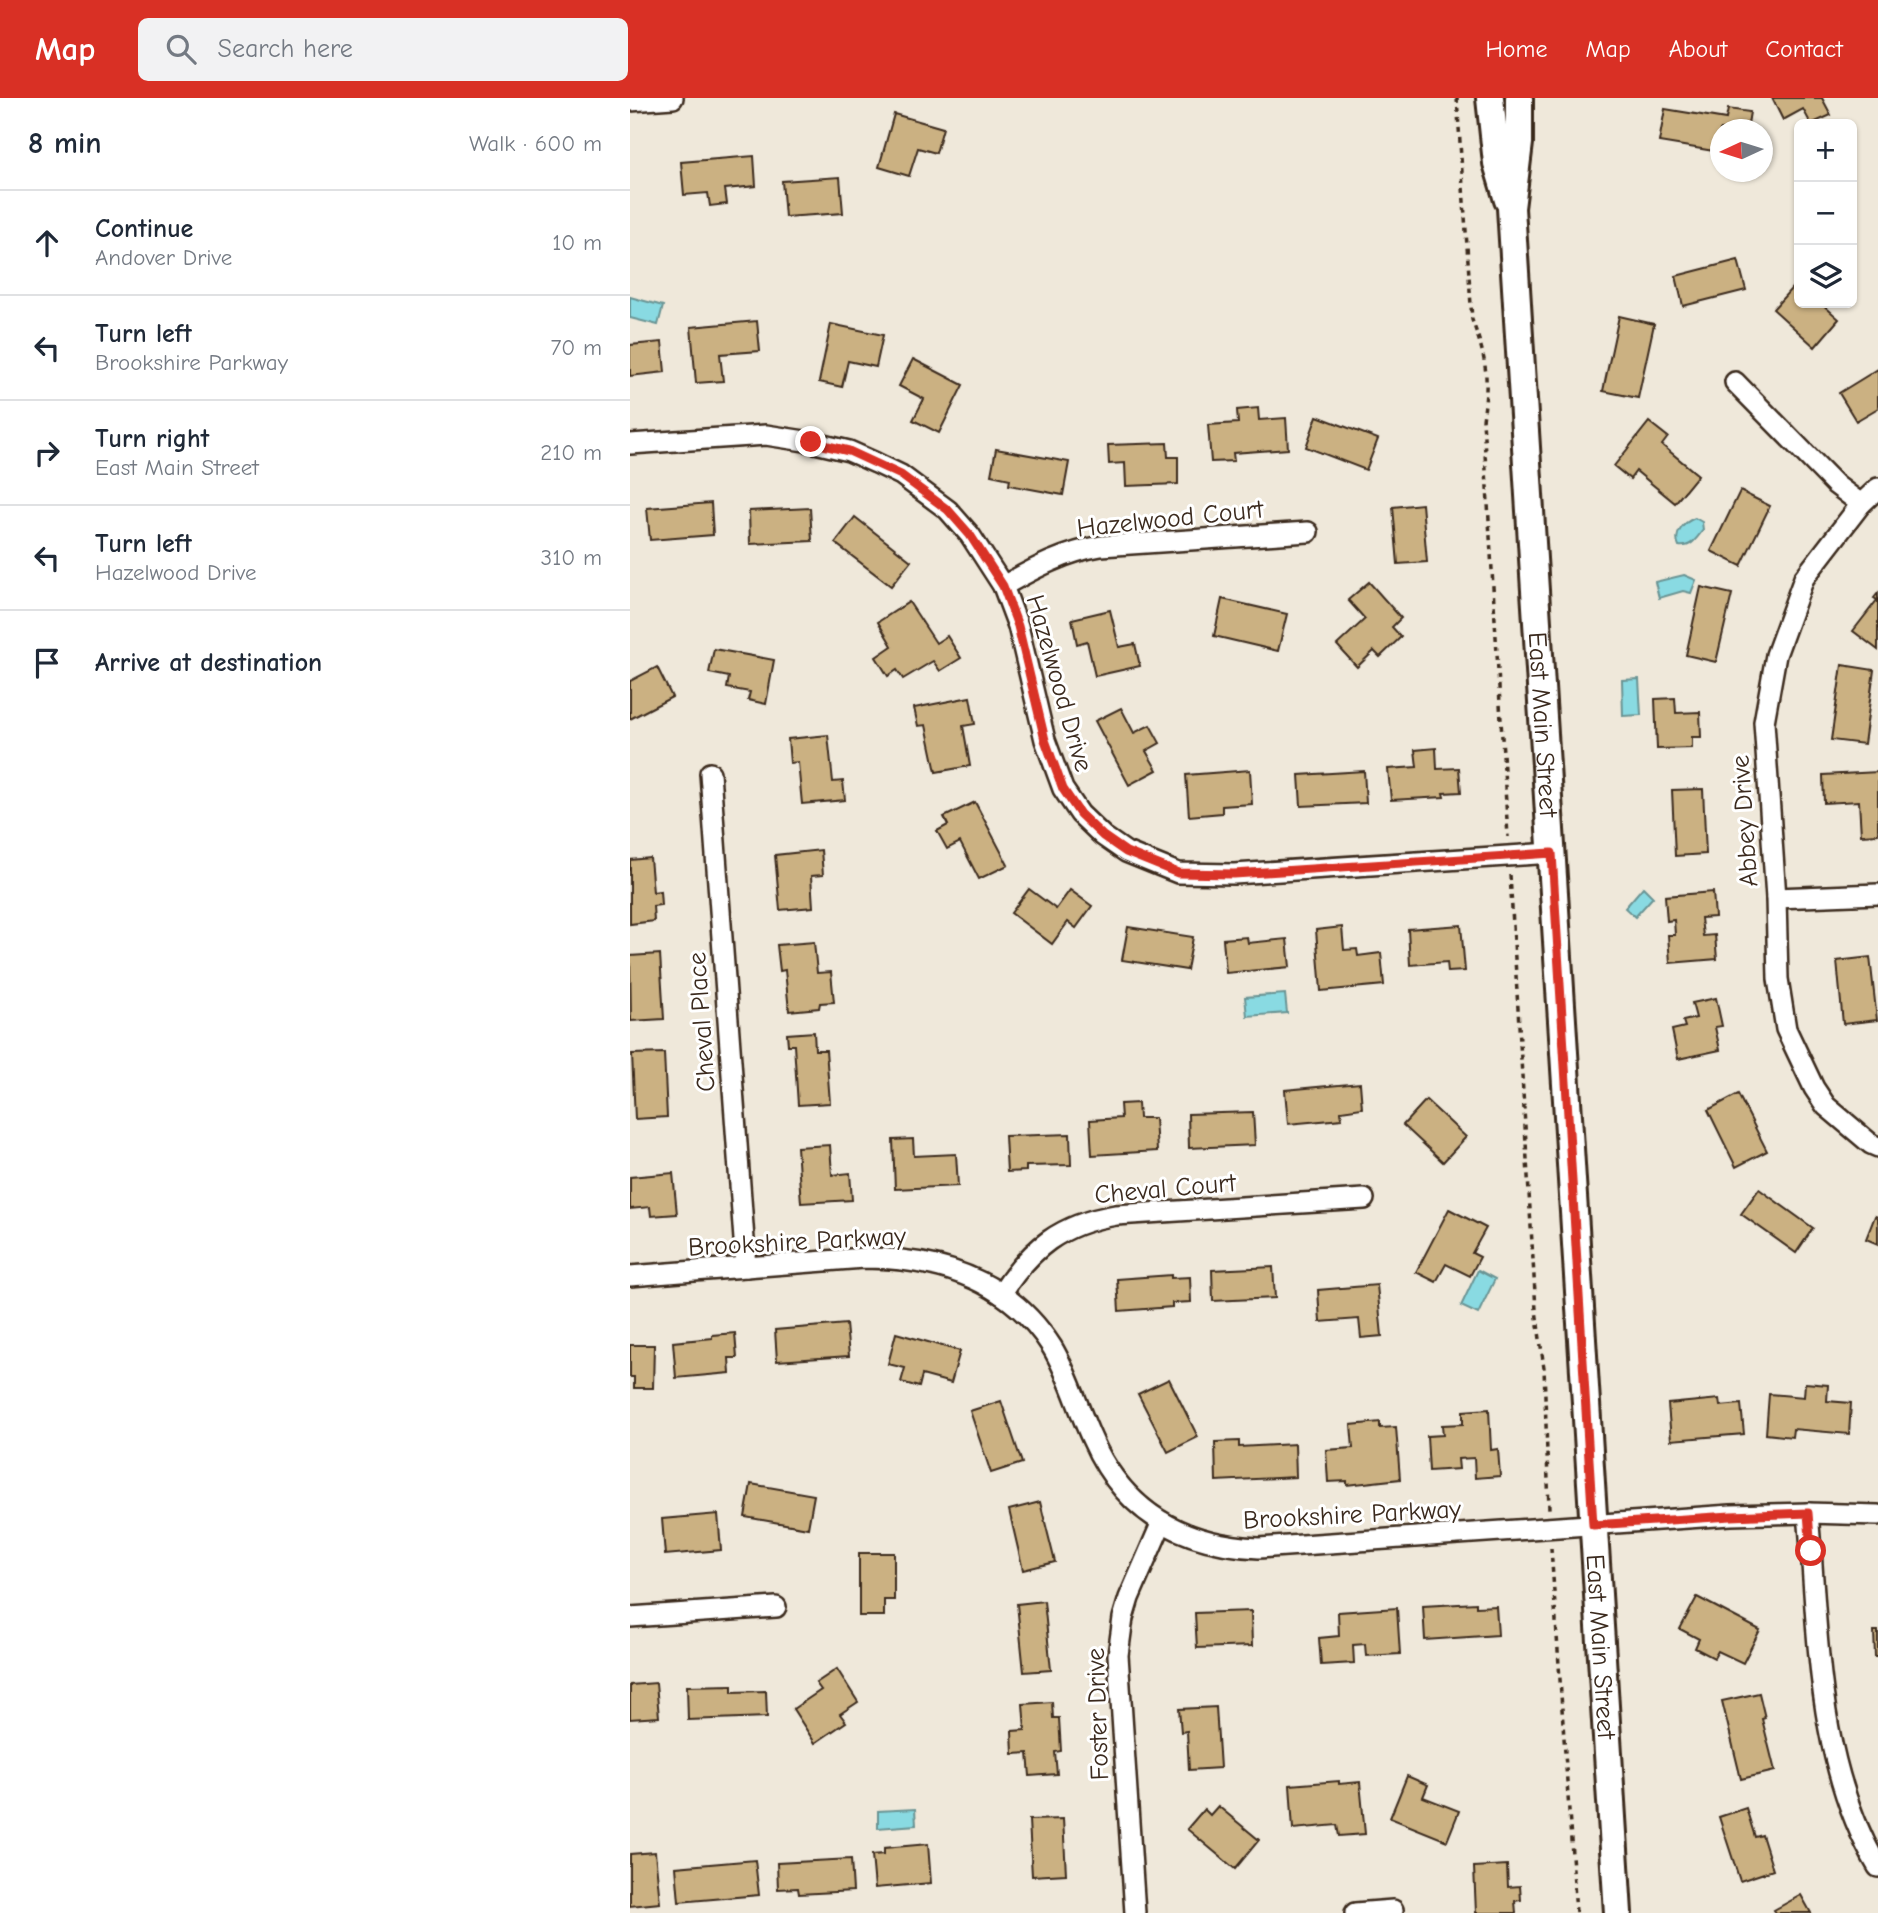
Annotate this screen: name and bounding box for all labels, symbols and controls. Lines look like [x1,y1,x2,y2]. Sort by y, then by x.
search box [138,18,628,81]
text: Map [35,30,96,68]
icon: search [162,30,200,68]
text: Search here [218,34,353,64]
text: Home [1486,35,1547,63]
text: Map [1585,35,1631,63]
text: About [1669,35,1727,63]
text: Contact [1765,35,1843,63]
north arrow [1710,119,1773,182]
map controls [1794,119,1857,308]
button: + [1794,119,1857,182]
text: 8 min [28,126,102,161]
text: Walk · 600 m [469,130,602,157]
button: − [1794,182,1857,245]
text: Continue [95,214,193,244]
icon: ahead [28,224,66,262]
text: 10 m [552,229,602,256]
text: Andover Drive [95,244,232,271]
button: layers [1794,245,1857,308]
text: Turn left [95,319,192,349]
icon: left [28,329,66,367]
text: 70 m [550,334,602,361]
text: Brookshire Parkway [95,349,288,376]
text: Turn right [95,424,209,454]
route end [795,426,826,457]
icon: right [28,434,66,472]
text: 210 m [540,439,602,466]
text: East Main Street [95,454,259,481]
street label: Hazelwood Court [1075,494,1266,544]
text: Turn left [95,529,192,559]
icon: left [28,539,66,577]
text: 310 m [541,544,602,571]
text: Hazelwood Drive [95,559,257,586]
street label: Hazelwood Drive [1019,591,1099,775]
street label: East Main Street [1522,631,1563,820]
icon: arrive [28,644,66,682]
text: Arrive at destination [95,648,322,678]
street label: Abbey Drive [1725,754,1765,888]
street label: Cheval Place [682,951,722,1093]
street label: Cheval Court [1093,1168,1239,1210]
street label: Brookshire Parkway [687,1221,907,1263]
street label: Brookshire Parkway [1242,1494,1462,1536]
route start [1795,1535,1826,1566]
street label: East Main Street [1580,1553,1621,1742]
street label: Foster Drive [1081,1647,1115,1781]

